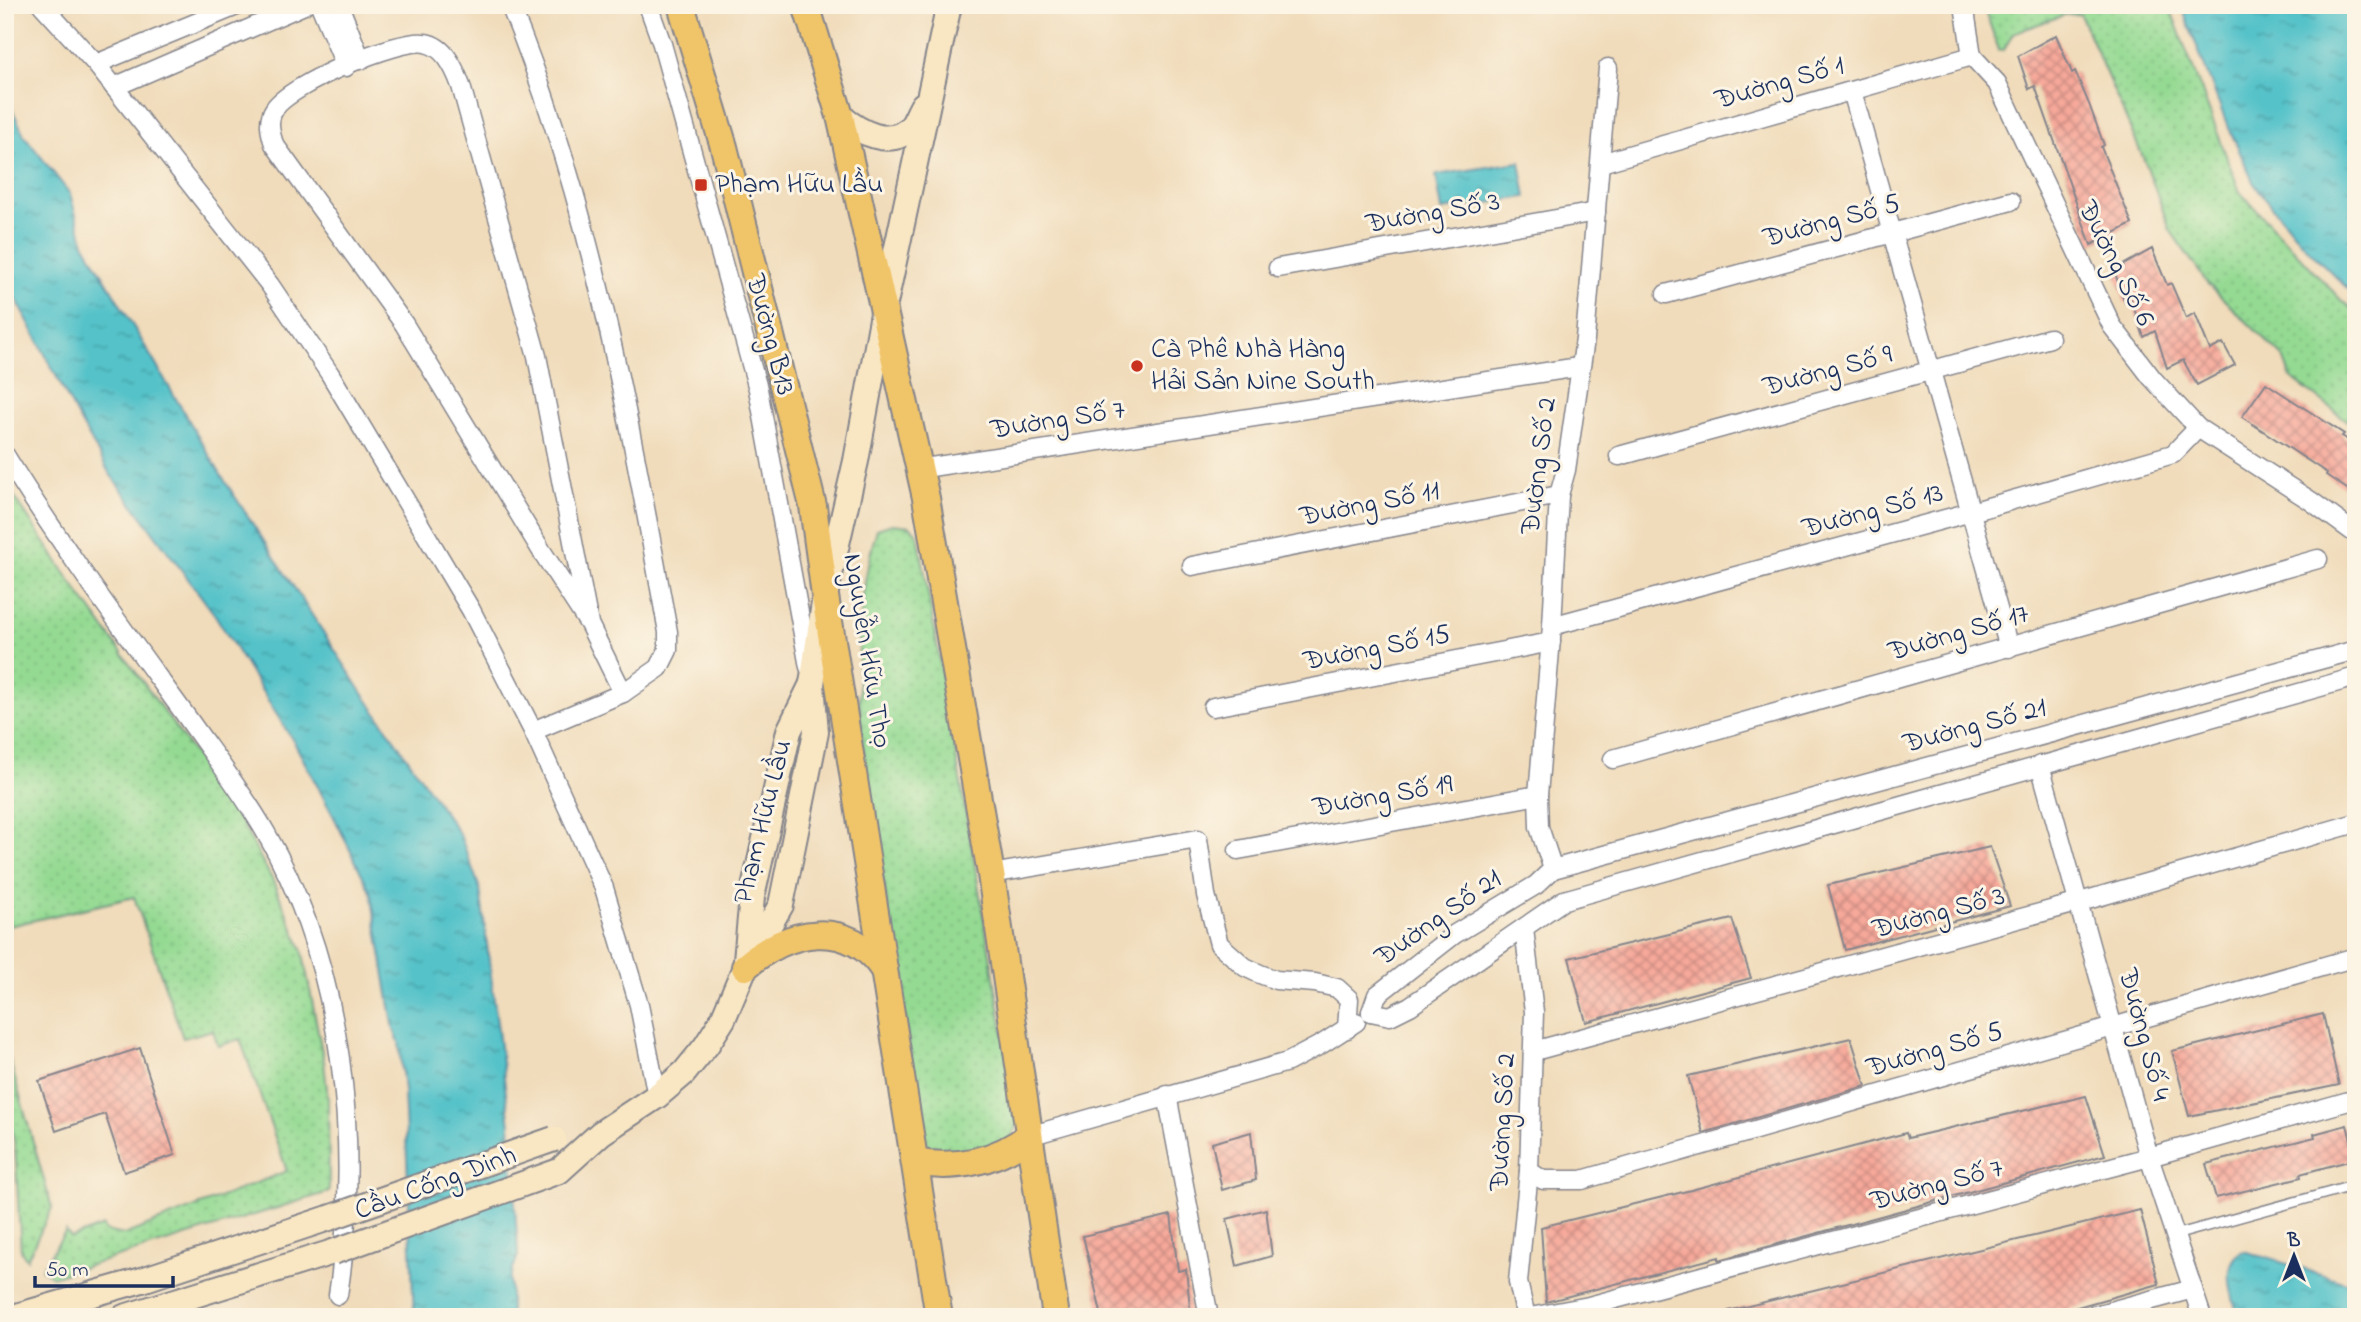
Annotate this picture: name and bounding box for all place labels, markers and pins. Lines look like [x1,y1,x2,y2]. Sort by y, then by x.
place label: Phạm Hữu Lầu [715,165,883,206]
marker: Phạm Hữu Lầu [693,177,709,193]
place label: Cà Phê Nhà Hàng Hải Sản Nine South [1151,330,1375,403]
marker: Cà Phê Nhà Hàng Hải Sản Nine South [1129,358,1145,374]

